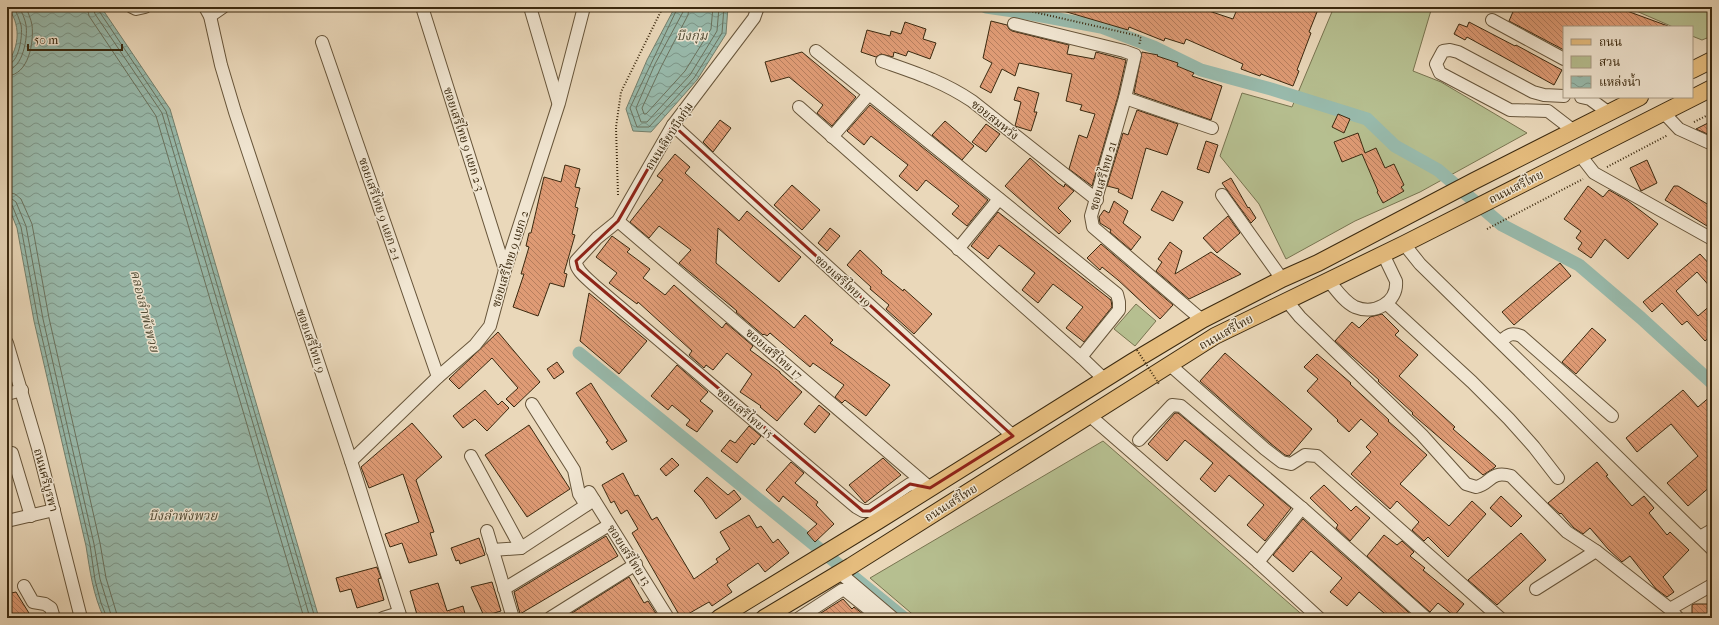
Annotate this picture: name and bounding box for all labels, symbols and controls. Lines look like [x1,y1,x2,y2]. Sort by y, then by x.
scale bar [28,26,122,52]
legend [1563,26,1693,98]
water label: บึงกุ่ม [676,28,708,44]
text: 50 m [34,33,58,47]
text: ถนน [1599,35,1622,49]
text: สวน [1599,55,1621,69]
text: แหล่งน้ำ [1599,73,1641,89]
street label: ซอยเสรีไทย 9 แยก 2-3 [441,85,489,193]
street label: ซอยสมหวัง [968,97,1022,143]
street label: ถนนเลียบบึงกุ่ม [642,100,697,173]
street label: ซอยเสรีไทย 21 [1085,139,1120,212]
street label: ซอยเสรีไทย 9 แยก 2-1 [356,155,406,262]
street label: ถนนเสรีไทย [1485,165,1546,207]
street label: ซอยเสรีไทย 9 แยก 2 [487,208,531,309]
street label: ซอยเสรีไทย 19 [812,251,875,310]
water label: คลองลำพังพวย [128,268,163,355]
street label: ซอยเสรีไทย 9 [294,306,330,375]
street label: ถนนเสรีไทย [1196,310,1255,353]
street label: ซอยเสรีไทย 17 [743,324,807,383]
street label: ซอยเสรีไทย 15 [714,384,778,441]
street label: ถนนศรีบูรพา [30,447,61,513]
street label: ถนนเสรีไทย [921,480,980,525]
water label: บึงลำพังพวย [149,508,219,523]
street label: ซอยเสรีไทย 13 [604,521,656,588]

